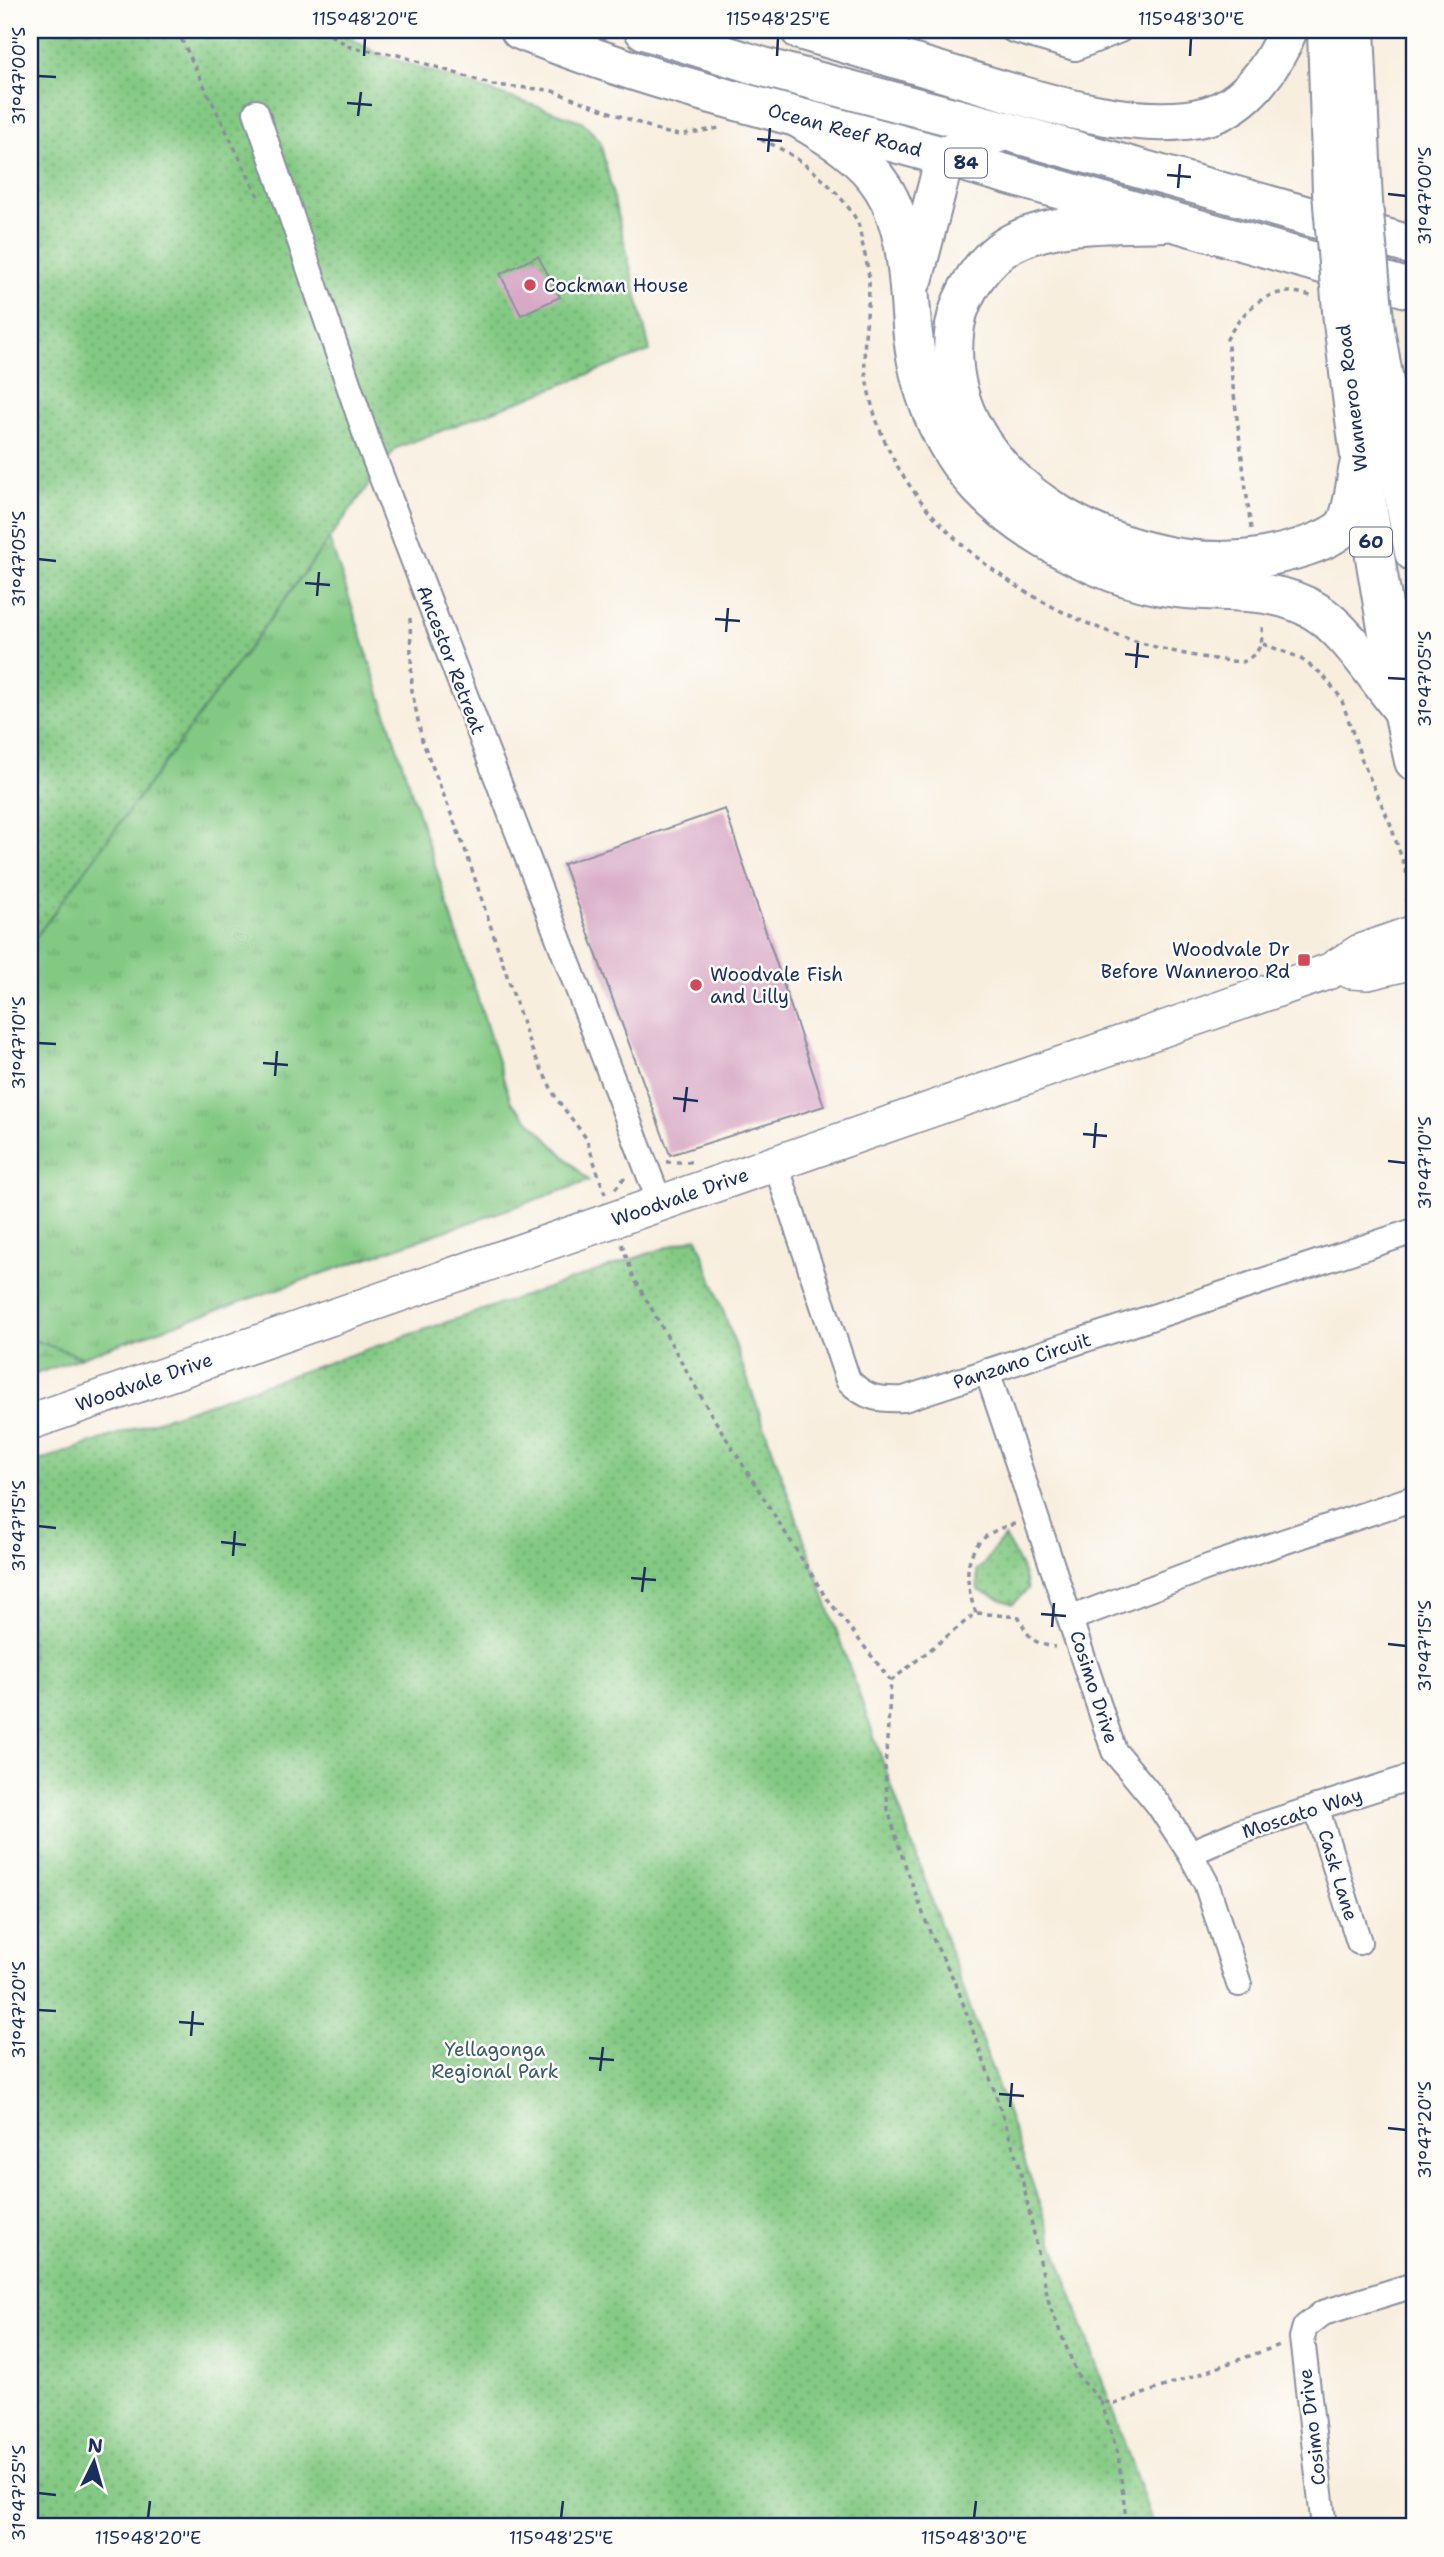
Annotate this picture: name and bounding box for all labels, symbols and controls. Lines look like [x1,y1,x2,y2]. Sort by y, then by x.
text: 115°48'20"E [312,7,418,31]
text: 115°48'25"E [726,7,830,31]
text: 115°48'30"E [1138,7,1244,31]
text: 31°47'00"S [7,27,31,125]
street label: Ocean Reef Road [765,97,925,163]
text: 31°47'00"S [1413,147,1437,245]
road number: 84 [945,148,987,178]
place label: Cockman House [544,273,689,298]
marker: Cockman House [522,277,538,293]
street label: Wanneroo Road [1331,323,1373,473]
text: 31°47'05"S [7,511,31,607]
road number: 60 [1350,528,1392,556]
street label: Ancestor Retreat [411,582,491,738]
text: 31°47'05"S [1413,631,1437,727]
place label: Woodvale Dr Before Wanneroo Rd [1101,937,1290,984]
marker: Woodvale Dr Before Wanneroo Rd [1296,952,1312,968]
place label: Woodvale Fish and Lilly [710,962,843,1009]
marker: Woodvale Fish and Lilly [688,977,704,993]
text: 31°47'10"S [7,996,31,1090]
text: 31°47'10"S [1413,1116,1437,1210]
street label: Woodvale Drive [608,1162,752,1232]
street label: Panzano Circuit [950,1327,1094,1395]
street label: Woodvale Drive [72,1347,216,1417]
text: 31°47'15"S [7,1480,31,1572]
text: 31°47'15"S [1413,1600,1437,1692]
street label: Cosimo Drive [1064,1627,1124,1747]
street label: Moscato Way [1239,1782,1365,1844]
street label: Cask Lane [1312,1826,1364,1924]
text: 31°47'20"S [7,1961,31,2059]
park label: Yellagonga Regional Park [431,2037,559,2084]
text: 31°47'20"S [1413,2081,1437,2179]
street label: Cosimo Drive [1292,2367,1332,2487]
north arrow [60,2428,130,2498]
text: N [87,2432,104,2459]
text: 31°47'25"S [7,2445,31,2541]
text: 115°48'20"E [95,2526,201,2550]
text: 115°48'25"E [509,2526,613,2550]
text: 115°48'30"E [921,2526,1027,2550]

